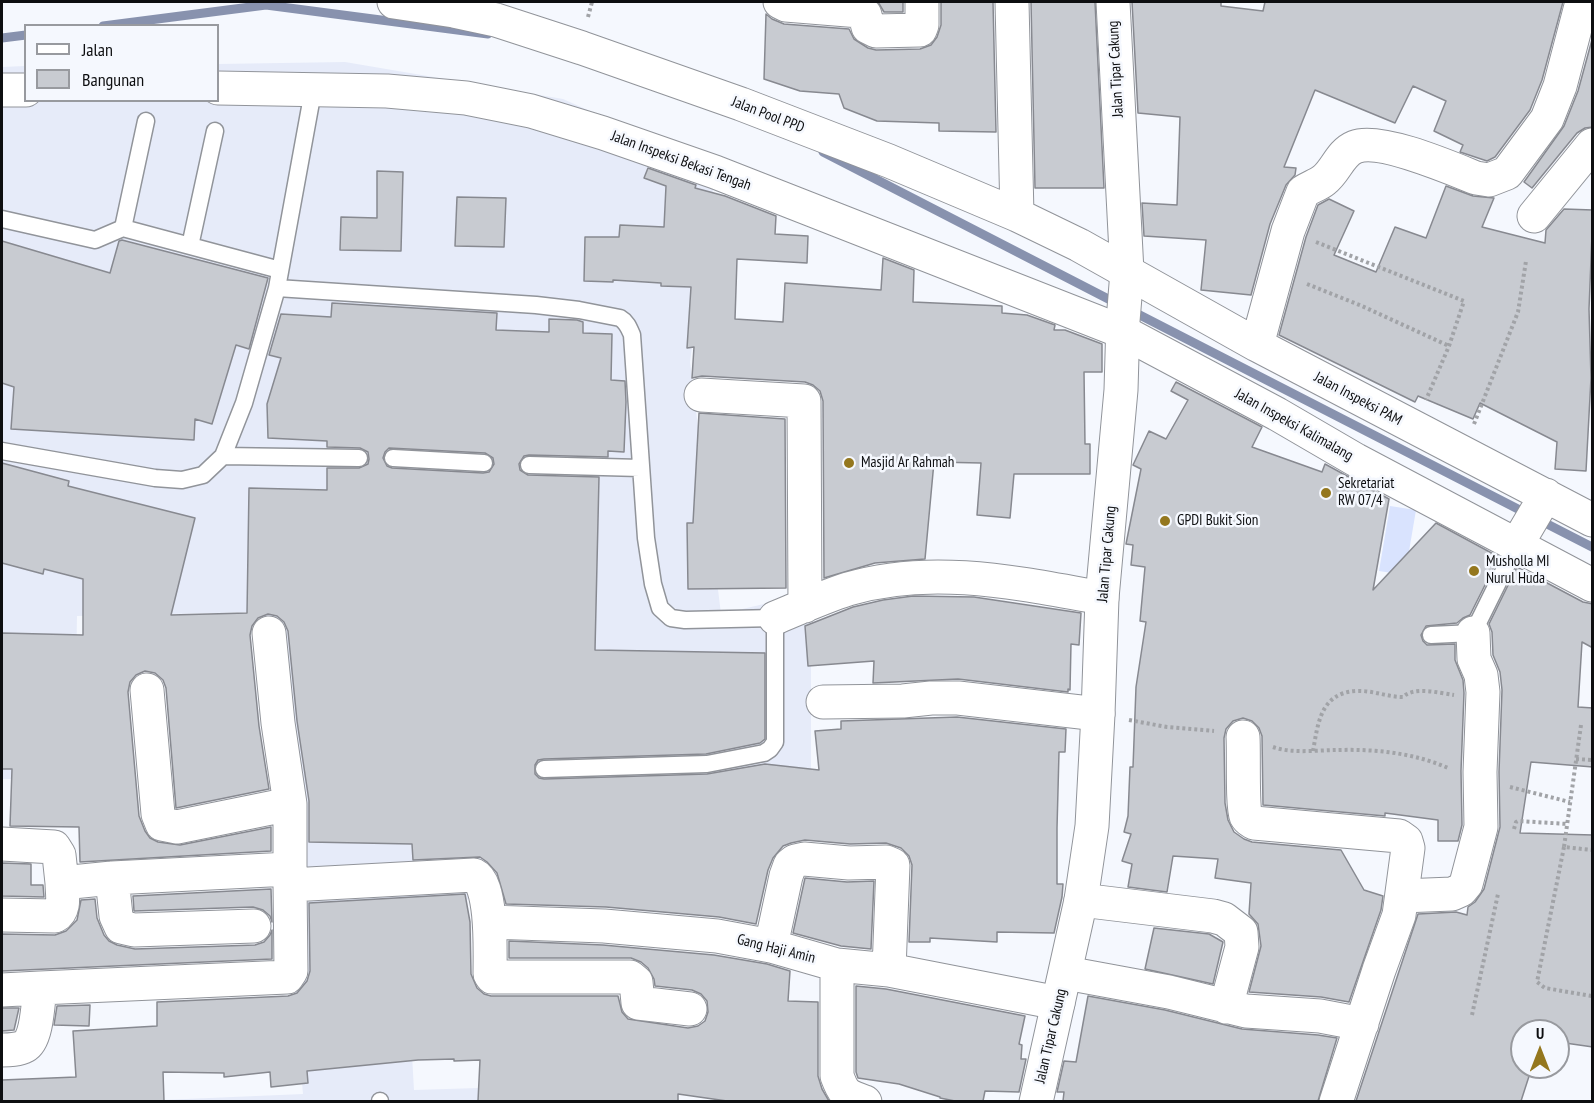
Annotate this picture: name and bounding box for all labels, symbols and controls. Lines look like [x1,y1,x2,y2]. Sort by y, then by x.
street label: Jalan Tipar Cakung [1104,20,1128,118]
legend [24,24,219,102]
text: Jalan [82,38,113,61]
text: Bangunan [82,68,144,91]
street label: Jalan Pool PPD [729,93,807,137]
street label: Jalan Inspeksi Bekasi Tengah [609,127,753,195]
street label: Jalan Inspeksi PAM [1311,368,1405,430]
street label: Jalan Inspeksi Kalimalang [1232,385,1356,465]
place label: Masjid Ar Rahmah [861,454,954,472]
marker: Masjid Ar Rahmah [842,456,856,470]
place label: Sekretariat RW 07/4 [1338,475,1394,510]
marker: Sekretariat RW 07/4 [1319,486,1333,500]
street label: Jalan Tipar Cakung [1094,505,1120,603]
place label: GPDI Bukit Sion [1177,512,1258,530]
marker: GPDI Bukit Sion [1158,514,1172,528]
place label: Musholla MI Nurul Huda [1486,553,1549,588]
marker: Musholla MI Nurul Huda [1467,564,1481,578]
street label: Gang Haji Amin [735,931,817,967]
street label: Jalan Tipar Cakung [1031,987,1071,1085]
north arrow [1510,1019,1570,1079]
text: U [1536,1023,1544,1043]

